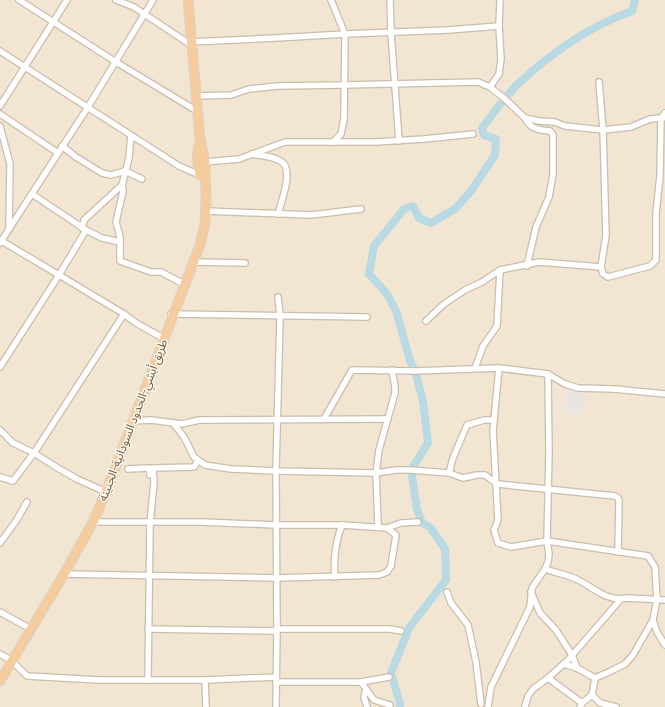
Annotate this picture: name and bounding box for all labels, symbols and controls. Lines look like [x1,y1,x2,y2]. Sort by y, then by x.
street label: طريق أبشي-الحدود السودانية-الجنينة [95,337,173,504]

